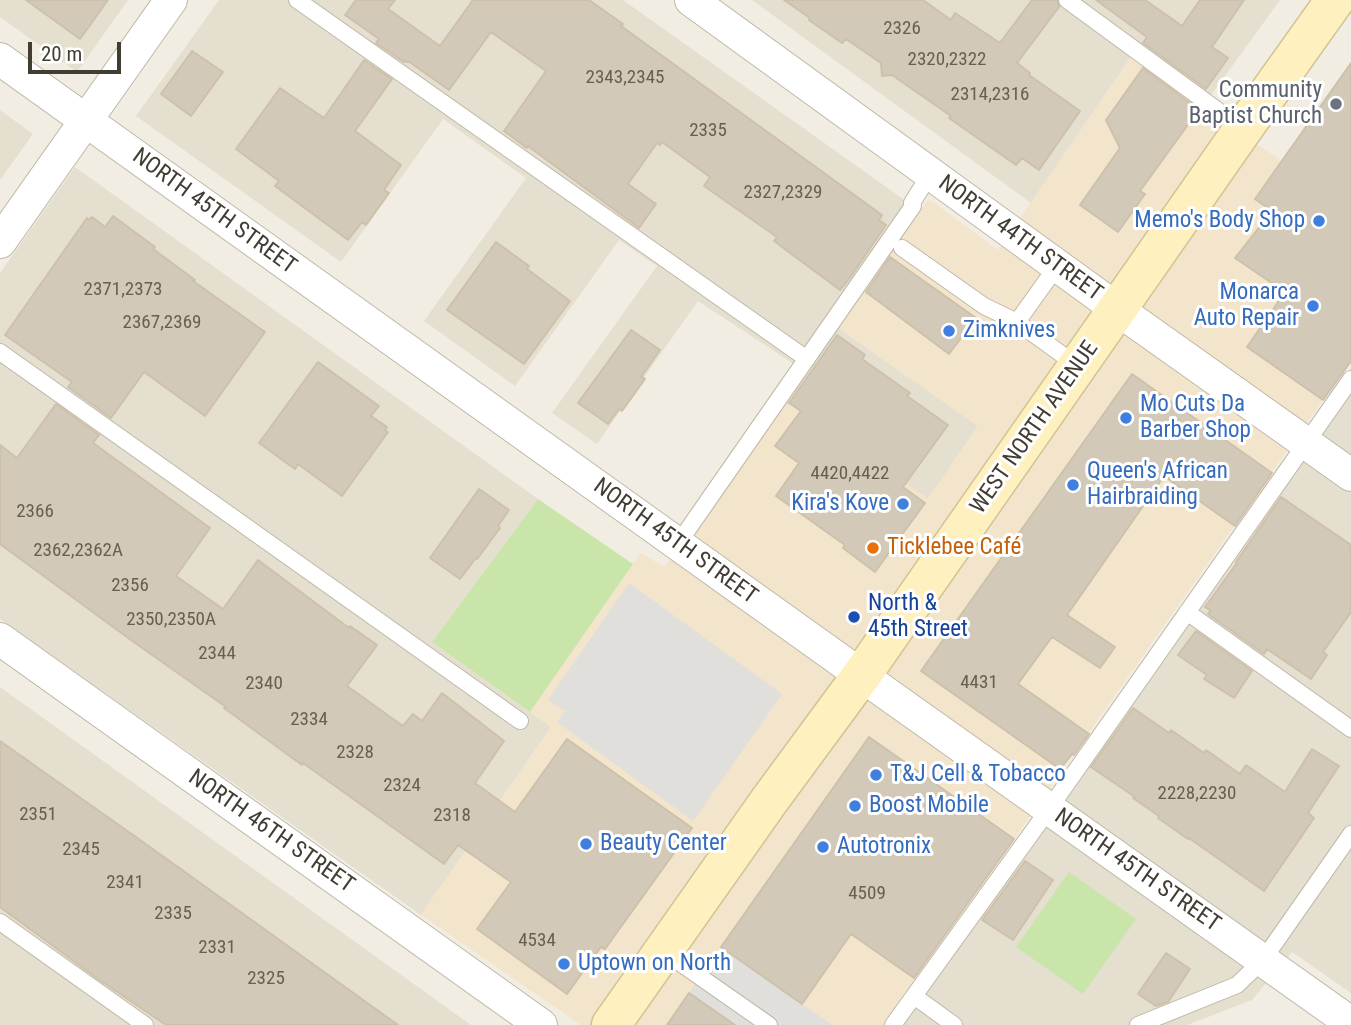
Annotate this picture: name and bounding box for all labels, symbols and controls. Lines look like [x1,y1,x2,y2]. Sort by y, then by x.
house number: 2326 [883,18,921,40]
scale bar [32,28,124,72]
text: 20 m [41,42,82,66]
house number: 2320,2322 [908,49,986,71]
house number: 2343,2345 [586,67,664,89]
place label: Community Baptist Church [1189,77,1322,131]
house number: 2314,2316 [951,84,1029,106]
marker: Community Baptist Church [1328,96,1344,112]
house number: 2335 [689,120,727,142]
street label: NORTH 45TH STREET [126,143,302,281]
street label: NORTH 44TH STREET [932,170,1108,308]
house number: 2327,2329 [744,182,822,204]
place label: Memo's Body Shop [1134,207,1305,235]
marker: Memo's Body Shop [1311,213,1327,229]
house number: 2371,2373 [84,279,162,301]
place label: Monarca Auto Repair [1194,279,1299,333]
marker: Monarca Auto Repair [1305,298,1321,314]
house number: 2367,2369 [123,312,201,334]
place label: Zimknives [963,317,1055,345]
marker: Zimknives [941,323,957,339]
street label: WEST NORTH AVENUE [965,336,1105,520]
place label: Mo Cuts Da Barber Shop [1140,391,1251,445]
marker: Mo Cuts Da Barber Shop [1118,410,1134,426]
place label: Queen's African Hairbraiding [1087,458,1228,512]
house number: 4420,4422 [811,463,889,485]
street label: NORTH 45TH STREET [587,473,763,611]
marker: Queen's African Hairbraiding [1065,477,1081,493]
place label: Kira's Kove [791,490,889,518]
marker: Kira's Kove [895,496,911,512]
house number: 2366 [16,501,54,523]
place label: Ticklebee Café [887,534,1021,562]
house number: 2362,2362A [33,540,123,562]
marker: Ticklebee Café [865,540,881,556]
house number: 2356 [111,575,149,597]
place label: North & 45th Street [868,590,968,644]
house number: 2350,2350A [126,609,216,631]
marker: North & 45th Street [846,609,862,625]
house number: 2344 [198,643,236,665]
house number: 4431 [960,672,998,694]
house number: 2340 [245,673,283,695]
house number: 2334 [290,709,328,731]
house number: 2328 [336,742,374,764]
place label: T&J Cell & Tobacco [890,761,1066,789]
street label: NORTH 46TH STREET [183,764,359,900]
marker: T&J Cell & Tobacco [868,767,884,783]
house number: 2324 [383,775,421,797]
house number: 2228,2230 [1158,783,1236,805]
place label: Boost Mobile [869,792,989,820]
marker: Boost Mobile [847,798,863,814]
street label: NORTH 45TH STREET [1049,803,1225,939]
house number: 2351 [19,804,57,826]
house number: 2318 [433,805,471,827]
place label: Beauty Center [600,830,727,858]
place label: Autotronix [837,833,931,861]
marker: Beauty Center [578,836,594,852]
house number: 2345 [62,839,100,861]
marker: Autotronix [815,839,831,855]
house number: 2341 [106,872,144,894]
house number: 4509 [848,883,886,905]
house number: 2335 [154,903,192,925]
house number: 4534 [518,930,556,952]
house number: 2331 [198,937,236,959]
place label: Uptown on North [578,950,731,978]
marker: Uptown on North [556,956,572,972]
house number: 2325 [247,968,285,990]

